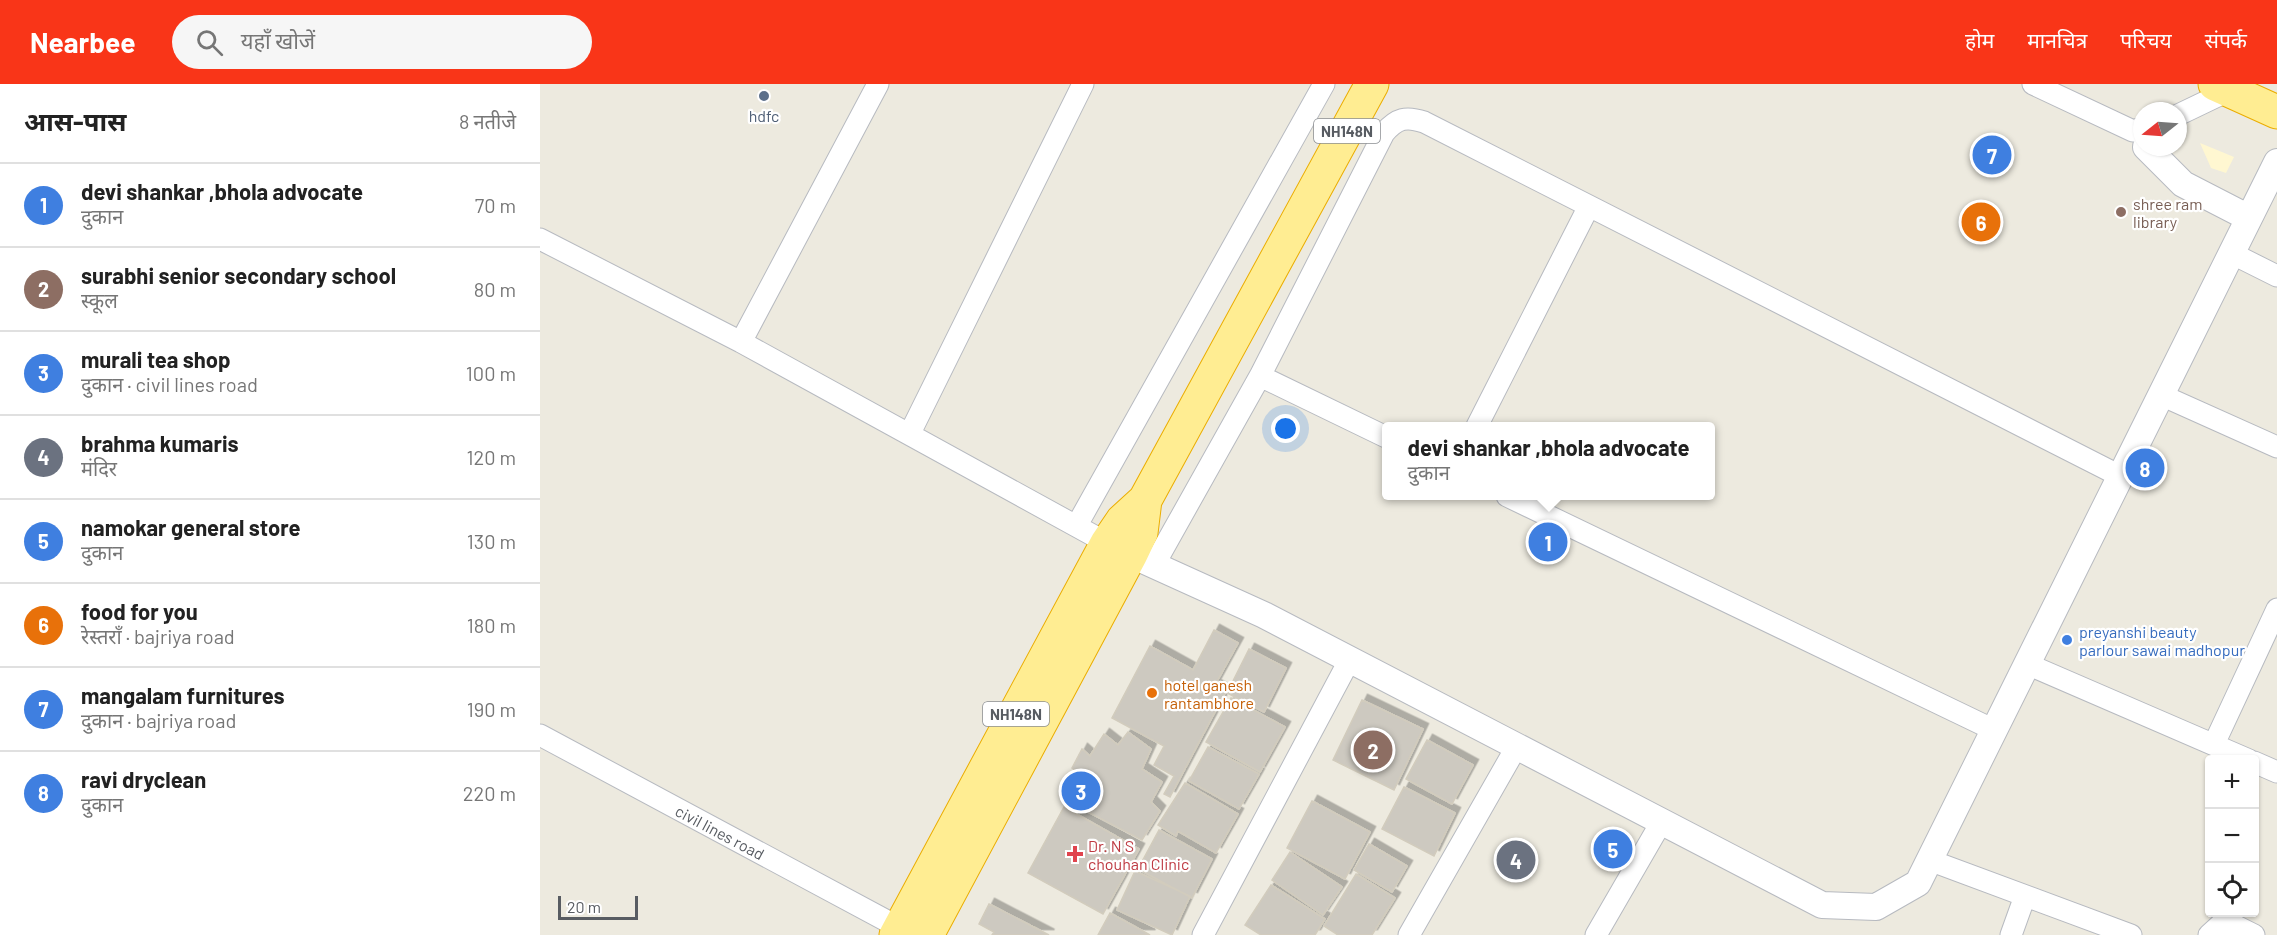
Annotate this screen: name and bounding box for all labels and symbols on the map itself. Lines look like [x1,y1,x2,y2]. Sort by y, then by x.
marker: hdfc [757,89,771,103]
north arrow [2133,102,2187,156]
place label: hdfc [749,106,779,125]
road number: NH148N [1314,119,1380,143]
pin: 7 [1972,132,2012,178]
place label: shree ram library [2133,194,2203,231]
pin: 6 [1962,200,2000,244]
marker: shree ram library [2114,205,2128,219]
your location [1271,414,1300,443]
pin: 8 [2126,446,2164,490]
pin: 1 [1528,520,1568,564]
place label: preyanshi beauty parlour sawai madhopur [2079,622,2245,659]
marker: preyanshi beauty parlour sawai madhopur [2060,633,2074,647]
place label: hotel ganesh rantambhore [1164,675,1254,712]
marker: hotel ganesh rantambhore [1145,686,1159,700]
road number: NH148N [983,702,1049,726]
pin: 2 [1354,728,1392,772]
pin: 3 [1062,768,1100,814]
street label: civil lines road [672,801,768,863]
pin: 5 [1594,826,1632,872]
place label: Dr. N S chouhan Clinic [1088,836,1189,873]
pin: 4 [1496,838,1536,882]
marker: Dr. N S chouhan Clinic [1066,845,1084,863]
scale bar [558,893,638,920]

